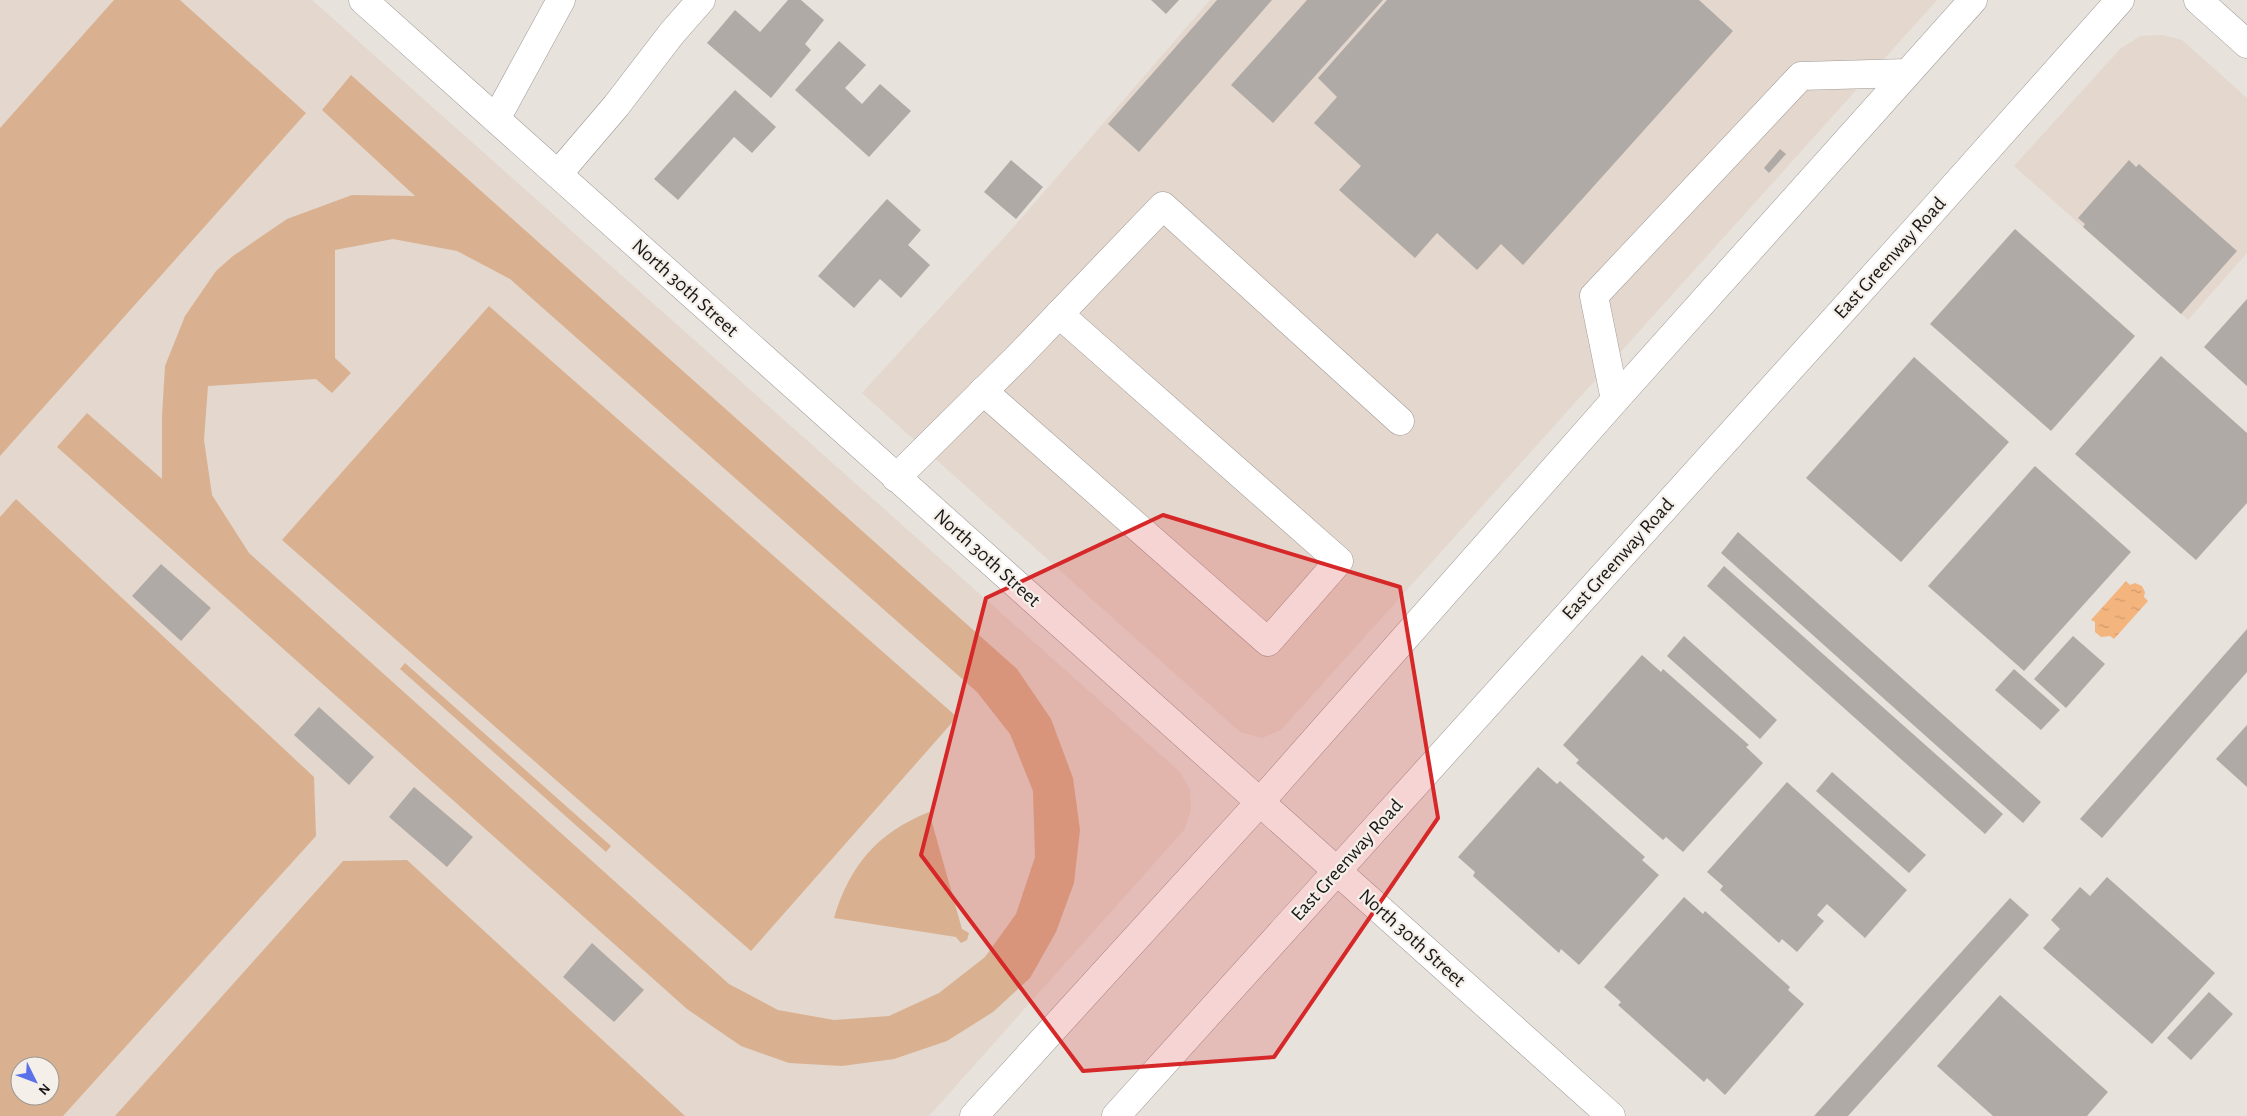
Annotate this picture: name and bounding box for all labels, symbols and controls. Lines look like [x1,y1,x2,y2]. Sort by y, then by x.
street label: East Greenway Road [1830,193,1950,323]
street label: North 30th Street [628,235,742,341]
street label: East Greenway Road [1558,494,1678,624]
street label: North 30th Street [930,505,1044,611]
street label: East Greenway Road [1287,795,1407,925]
street label: North 30th Street [1355,885,1469,991]
north arrow [10,1056,60,1106]
text: N [35,1081,52,1097]

